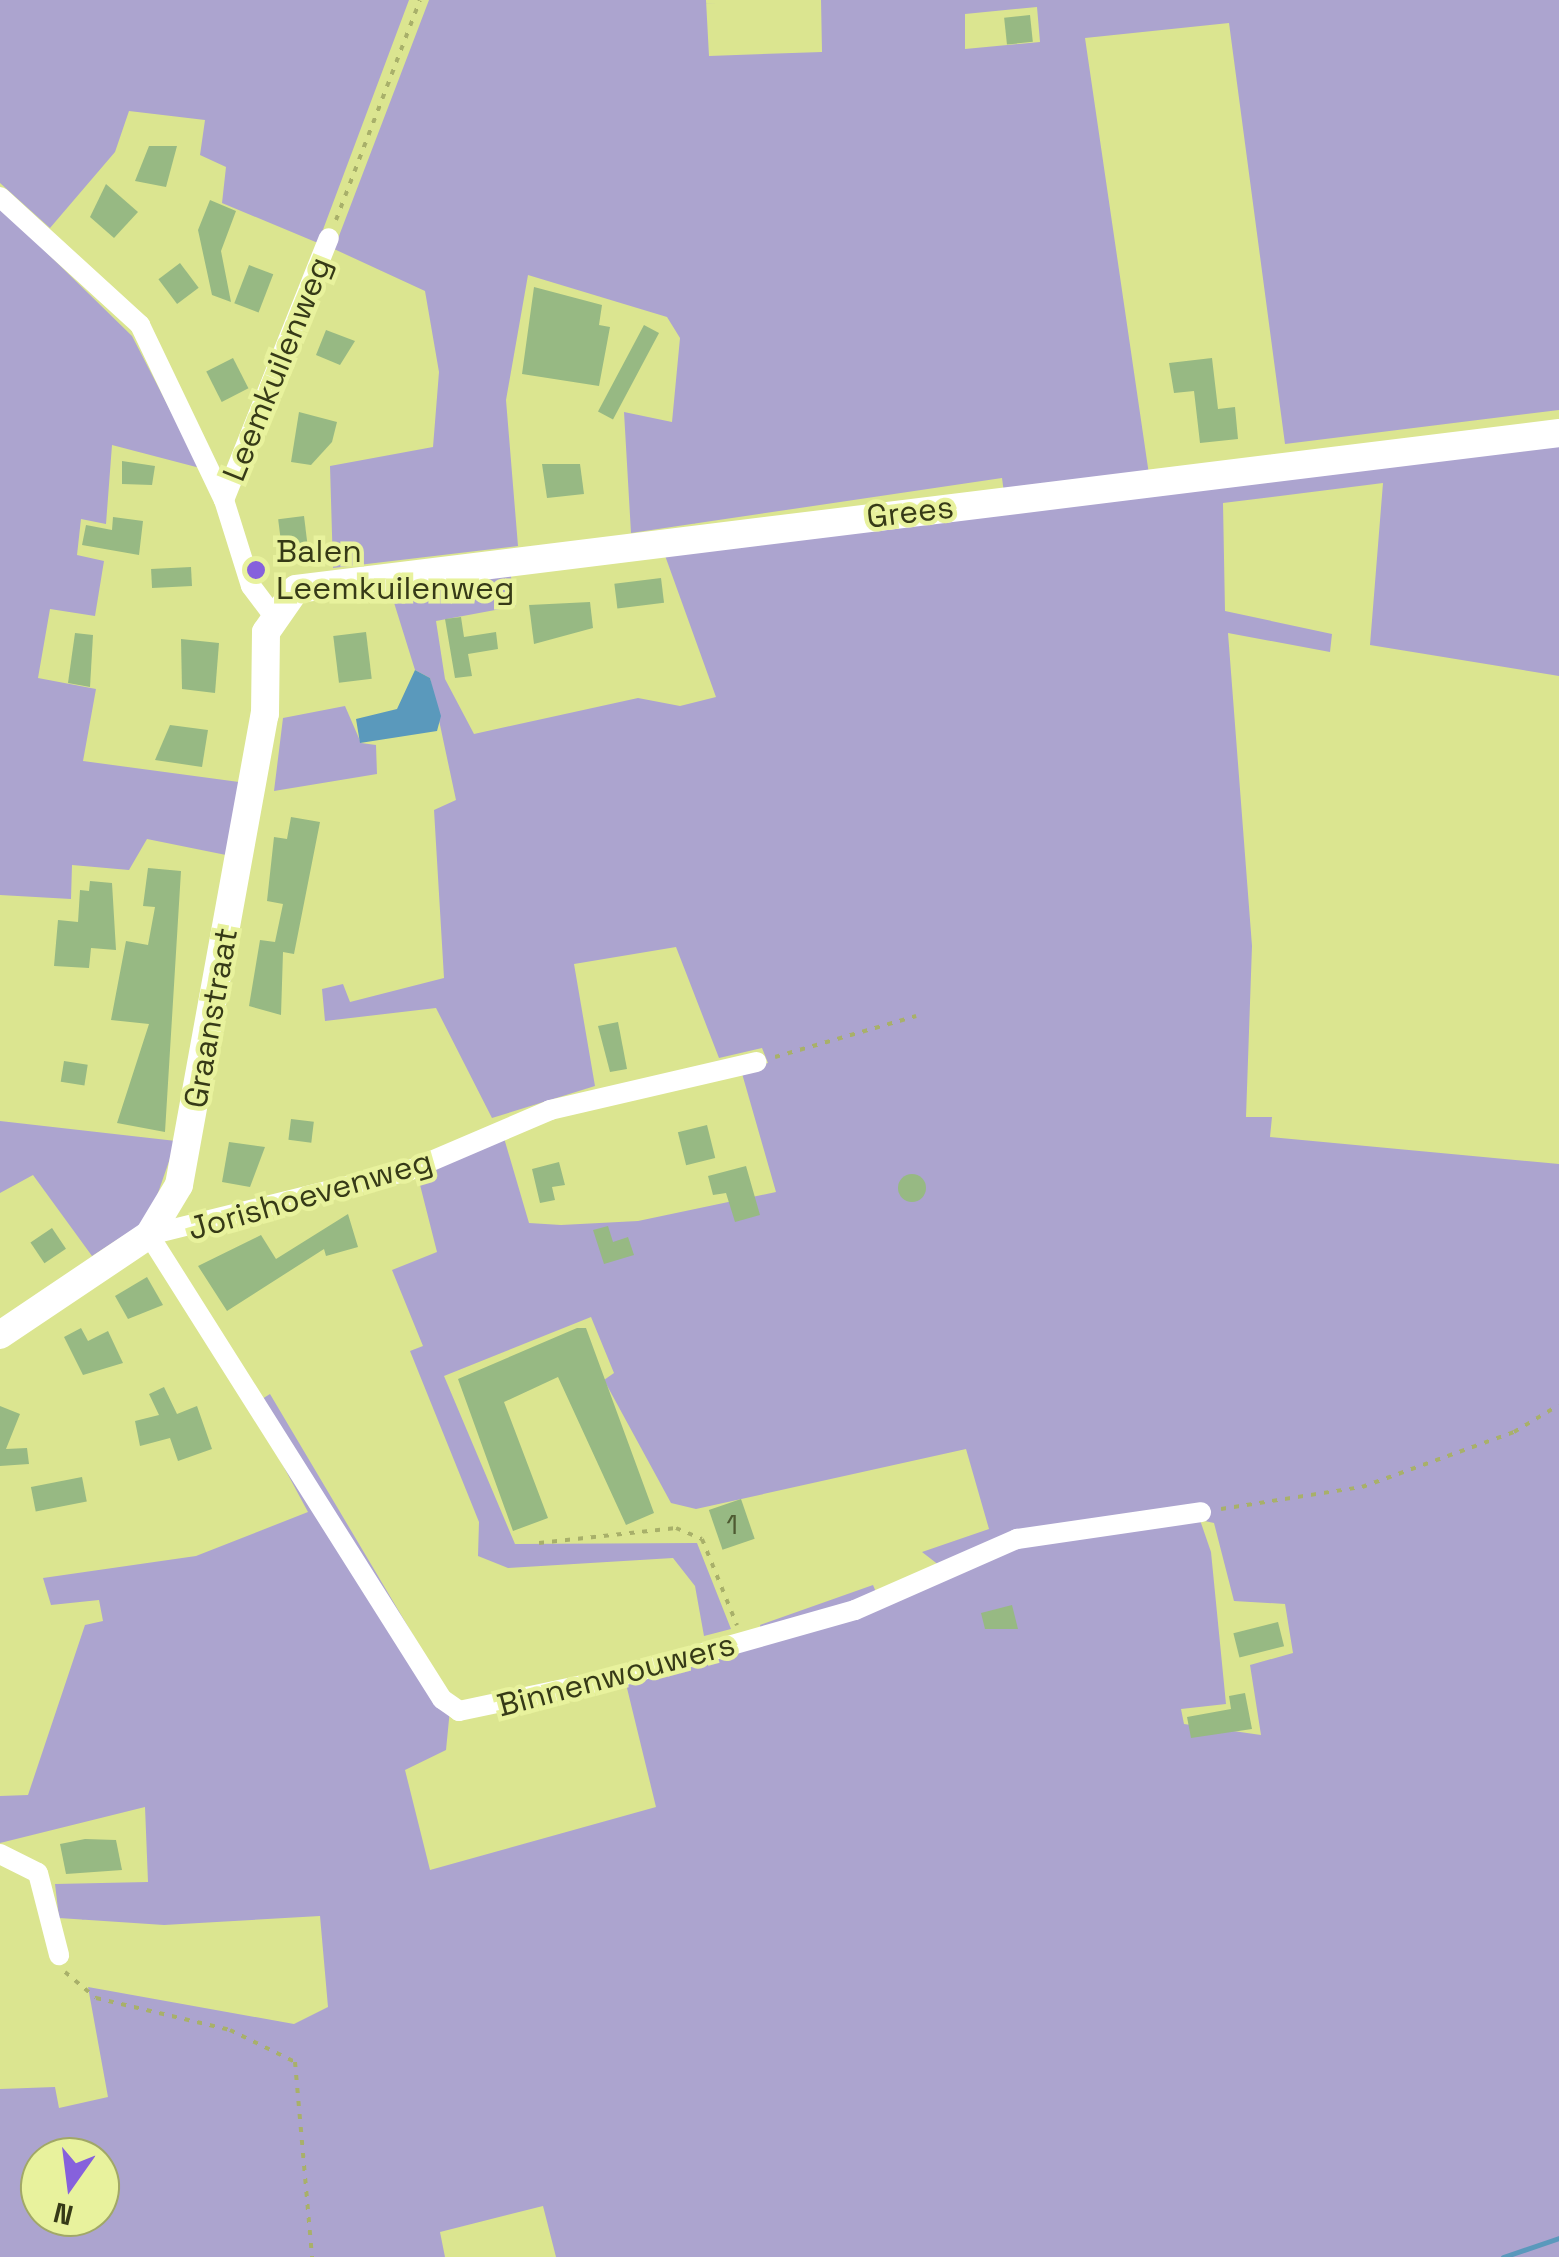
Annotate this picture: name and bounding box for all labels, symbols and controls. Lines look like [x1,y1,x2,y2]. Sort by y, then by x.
street label: Leemkuilenweg [215,251,339,487]
street label: Grees [864,488,956,536]
place label: Balen Leemkuilenweg [276,533,514,608]
marker: Balen Leemkuilenweg [245,559,267,581]
street label: Graanstraat [176,925,246,1111]
street label: Jorishoevenweg [183,1142,437,1248]
house number: 1 [726,1507,738,1541]
street label: Binnenwouwers [493,1625,739,1725]
north arrow [20,2137,120,2237]
text: N [50,2194,77,2234]

